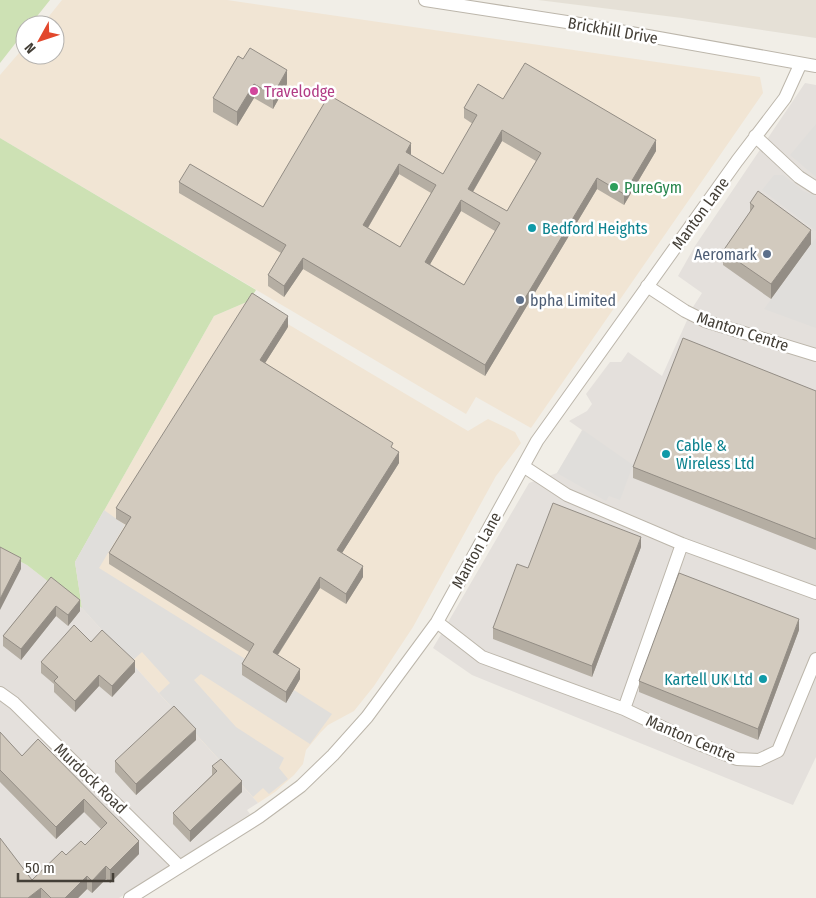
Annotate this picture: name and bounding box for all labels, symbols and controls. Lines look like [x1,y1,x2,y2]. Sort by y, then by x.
street label: Brickhill Drive [566,13,660,48]
north arrow [15,15,65,65]
text: N [21,39,40,57]
place label: Travelodge [264,82,335,101]
marker: Travelodge [248,85,260,97]
street label: Manton Lane [668,173,733,253]
place label: PureGym [624,178,682,197]
marker: PureGym [608,181,620,193]
place label: Bedford Heights [542,219,648,238]
marker: Bedford Heights [526,222,538,234]
place label: Aeromark [694,245,758,264]
marker: Aeromark [761,248,773,260]
place label: bpha Limited [530,291,616,310]
marker: bpha Limited [514,294,526,306]
street label: Manton Centre [694,308,791,355]
place label: Cable & Wireless Ltd [676,436,755,473]
marker: Cable & Wireless Ltd [660,448,672,460]
street label: Manton Lane [448,509,505,592]
place label: Kartell UK Ltd [664,670,753,689]
marker: Kartell UK Ltd [757,673,769,685]
street label: Manton Centre [643,711,739,766]
street label: Murdock Road [51,739,131,818]
scale bar [18,850,112,882]
text: 50 m [25,859,55,877]

